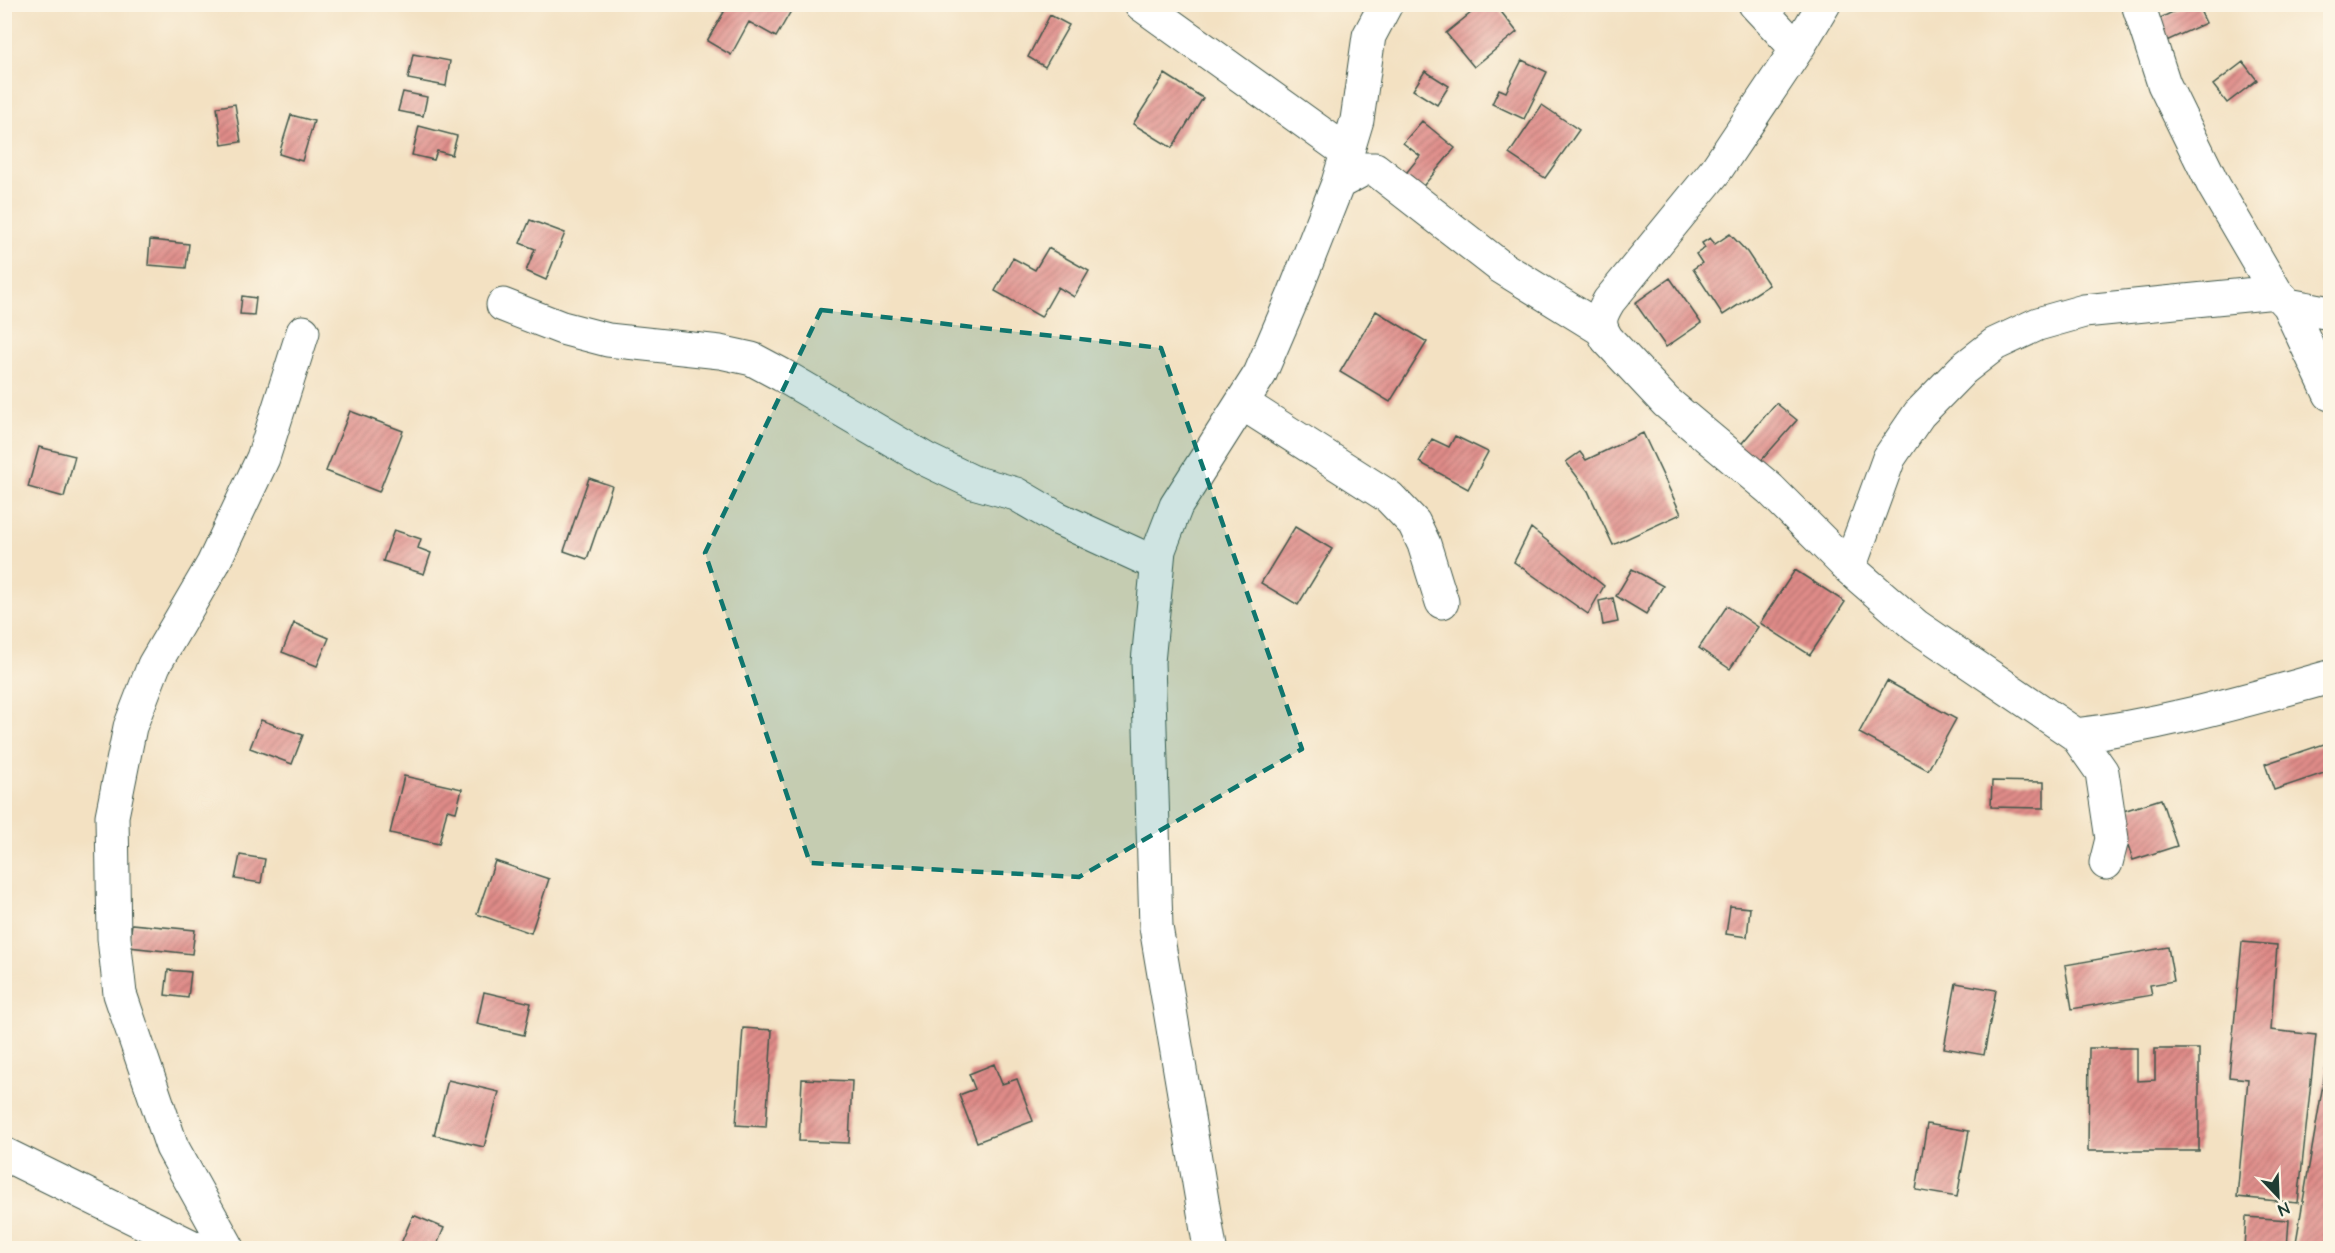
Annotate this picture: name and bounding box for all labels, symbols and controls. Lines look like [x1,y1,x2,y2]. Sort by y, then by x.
north arrow [2248,1166,2308,1226]
text: N [2275,1197,2292,1221]

